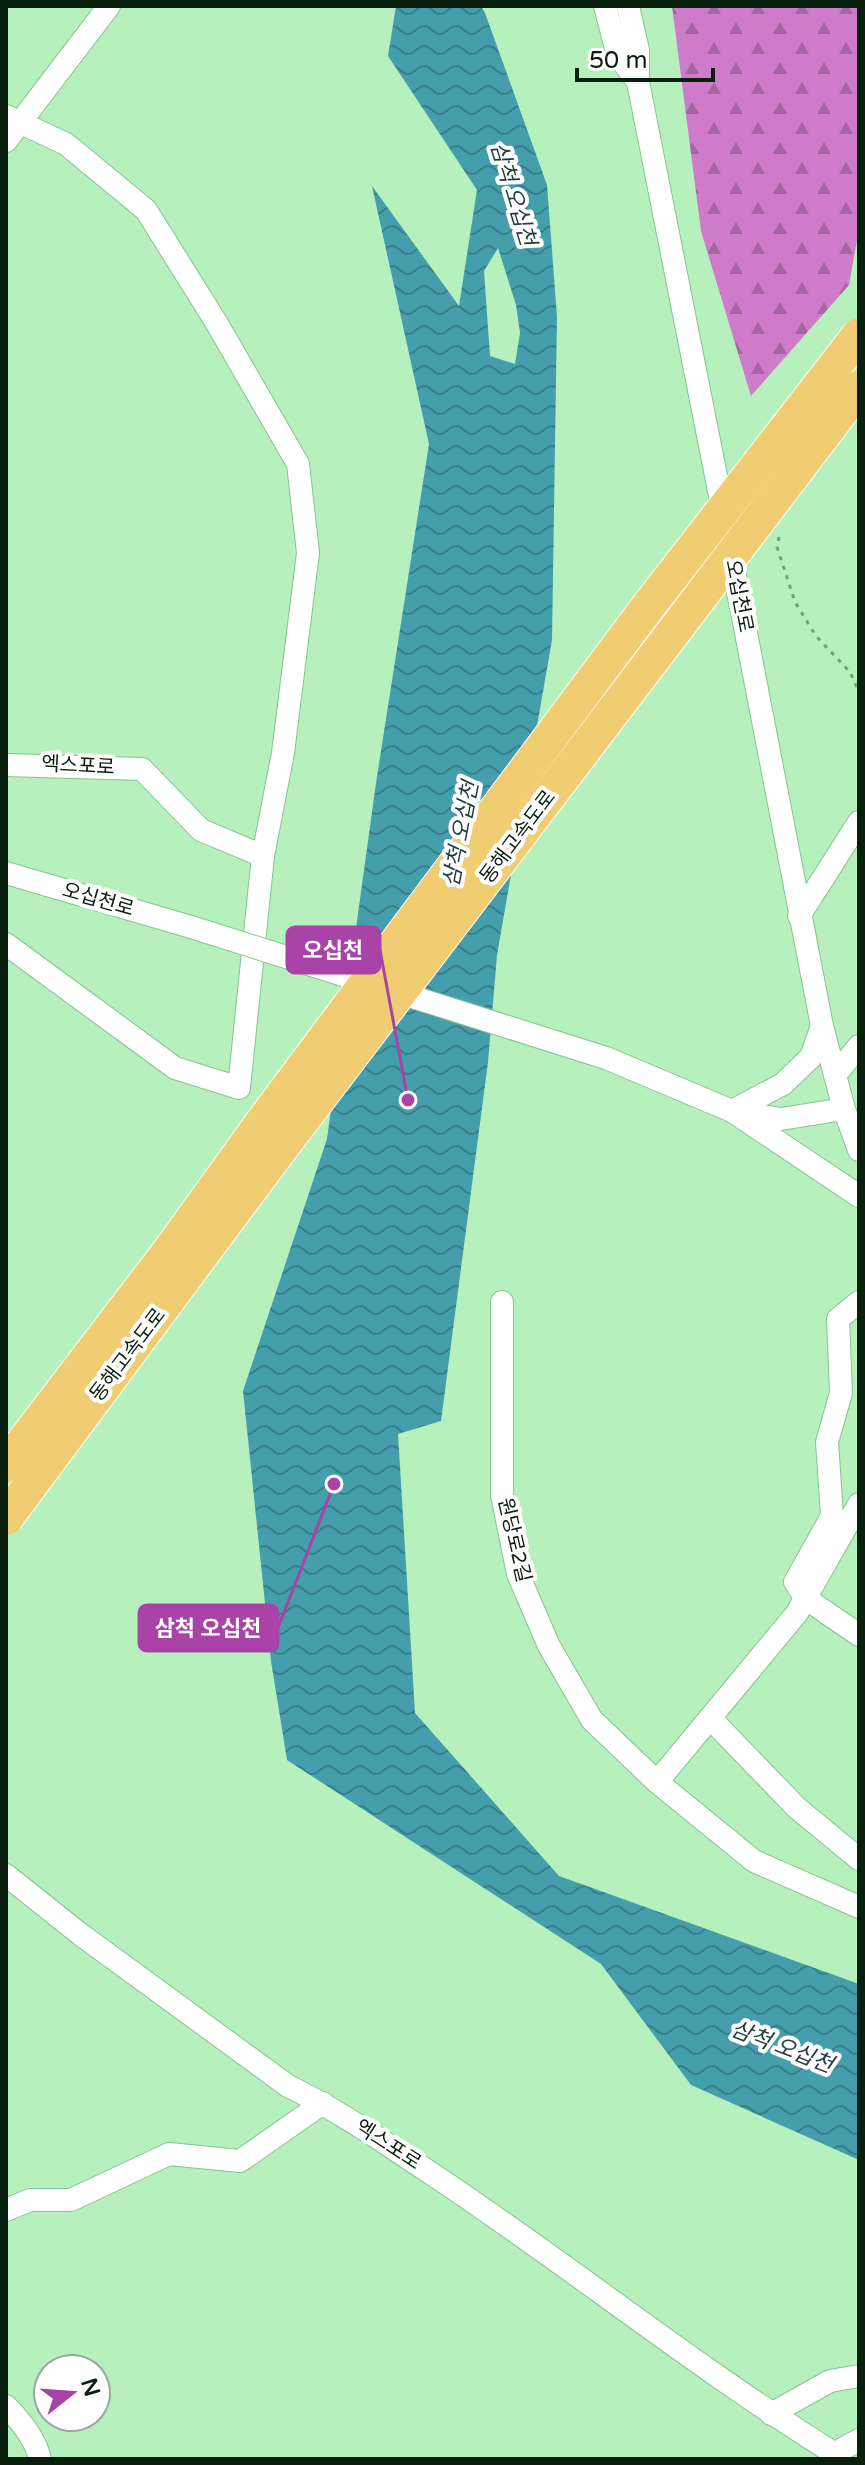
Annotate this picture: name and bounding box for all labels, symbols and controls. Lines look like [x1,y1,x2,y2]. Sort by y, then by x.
scale bar [577,32,713,82]
text: 50 m [589,46,647,75]
water label: 삼척 오십천 [485,139,542,252]
street label: 오십천로 [720,558,758,634]
street label: 엑스포로 [41,752,115,780]
water label: 삼척 오십천 [438,776,484,889]
street label: 동해고속도로 [475,786,561,888]
street label: 오십천로 [59,878,137,922]
callout: 오십천 [287,927,380,973]
text: 오십천 [303,938,363,964]
street label: 동해고속도로 [85,1304,171,1406]
street label: 원당로2길 [493,1495,535,1585]
callout: 삼척 오십천 [139,1605,278,1651]
text: 삼척 오십천 [155,1616,261,1642]
water label: 삼척 오십천 [727,2016,839,2079]
street label: 엑스포로 [351,2115,425,2175]
north arrow [32,2353,112,2433]
text: N [75,2375,105,2400]

